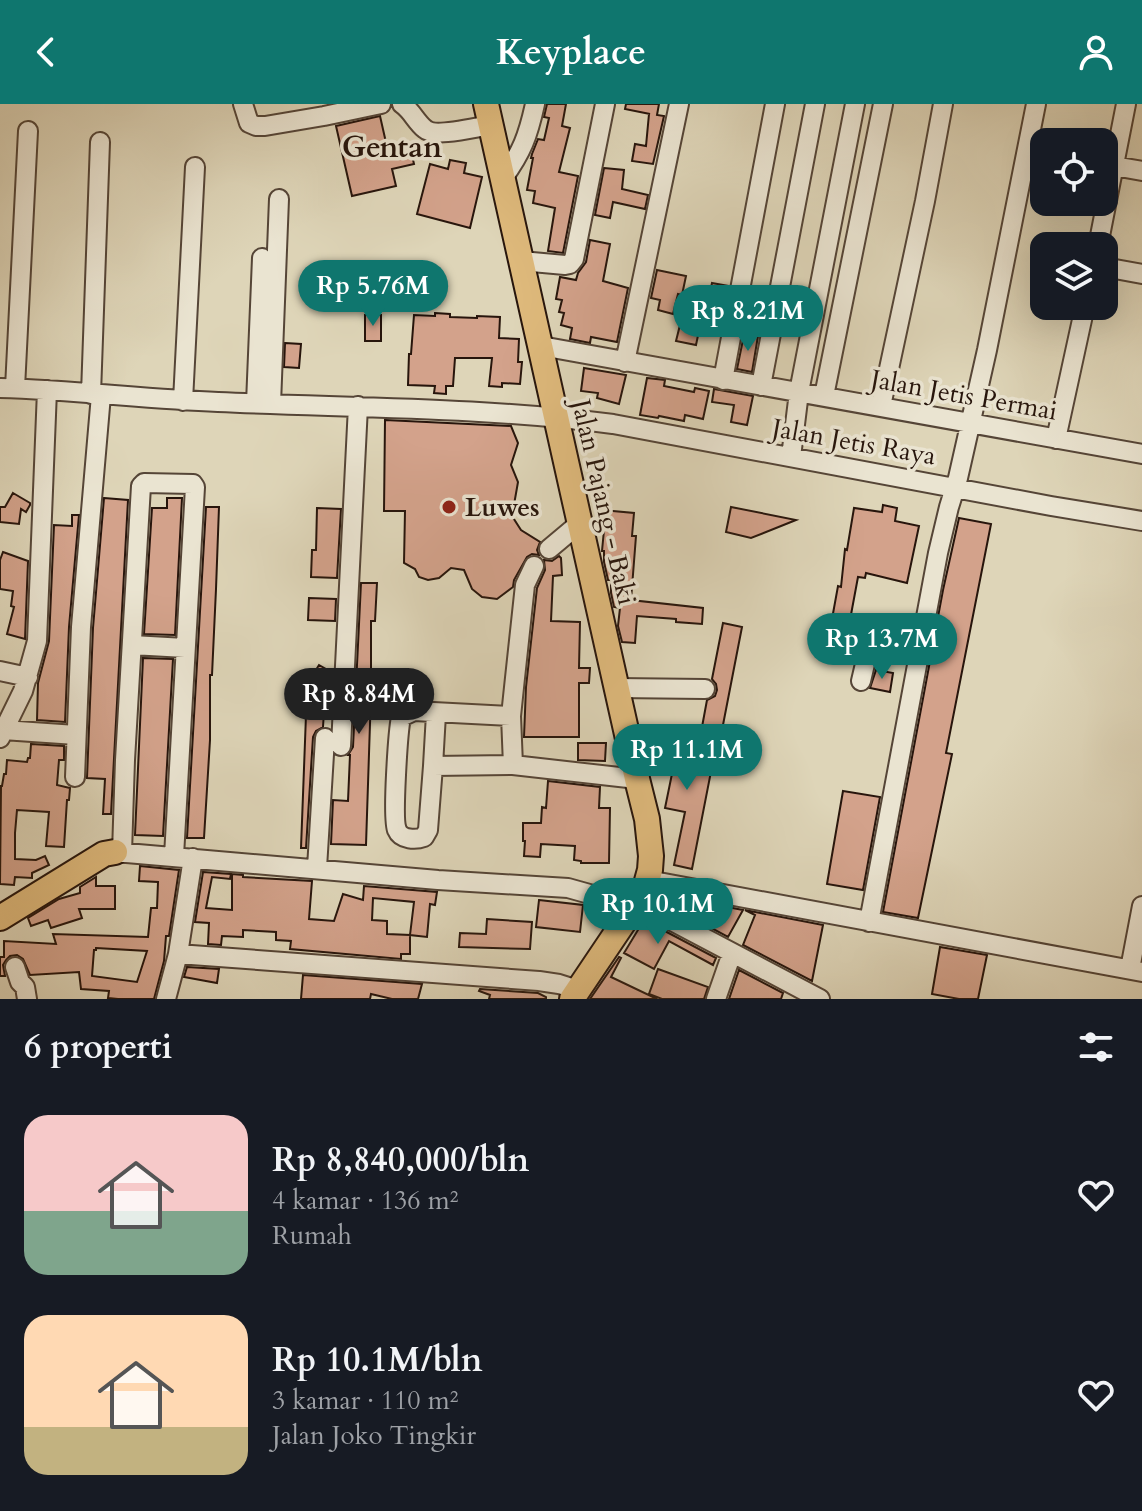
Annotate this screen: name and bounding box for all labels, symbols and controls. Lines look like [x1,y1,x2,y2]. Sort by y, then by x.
text: Keyplace [496,28,646,77]
icon: back [24,30,68,74]
icon: person [1074,30,1118,74]
district label: Gentan [342,127,442,168]
map controls [1030,128,1118,320]
button: locate [1030,128,1118,216]
button: layers [1030,232,1118,320]
pin: Rp 5.76M [290,260,456,328]
text: Rp 5.76M [316,268,430,303]
pin: Rp 8.21M [665,285,831,353]
text: Rp 8.21M [691,293,805,328]
street label: Jalan Jetis Permai [864,361,1060,429]
street label: Jalan Pajang - Baki [562,392,645,608]
street label: Jalan Jetis Raya [765,410,939,474]
place label: Luwes [465,490,540,525]
marker: Luwes [440,498,458,516]
pin: Rp 13.7M [799,613,965,681]
text: Rp 13.7M [825,621,939,656]
pin: Rp 8.84M [276,668,442,736]
text: Rp 8.84M [302,676,416,711]
pin: Rp 11.1M [604,724,770,792]
text: Rp 11.1M [630,732,744,767]
pin: Rp 10.1M [575,878,741,946]
text: Rp 10.1M [601,886,715,921]
text: 6 properti [24,1024,172,1070]
icon: filters [1074,1025,1118,1069]
text: Rp 8,840,000/bln [272,1137,529,1183]
icon: home [88,1147,184,1243]
icon: heart [1074,1173,1118,1217]
text: 4 kamar · 136 m² [272,1183,458,1218]
text: Rumah [272,1218,352,1253]
text: Rp 10.1M/bln [272,1337,483,1383]
icon: home [88,1347,184,1443]
icon: heart [1074,1373,1118,1417]
text: 3 kamar · 110 m² [272,1383,458,1418]
text: Jalan Joko Tingkir [272,1418,476,1453]

